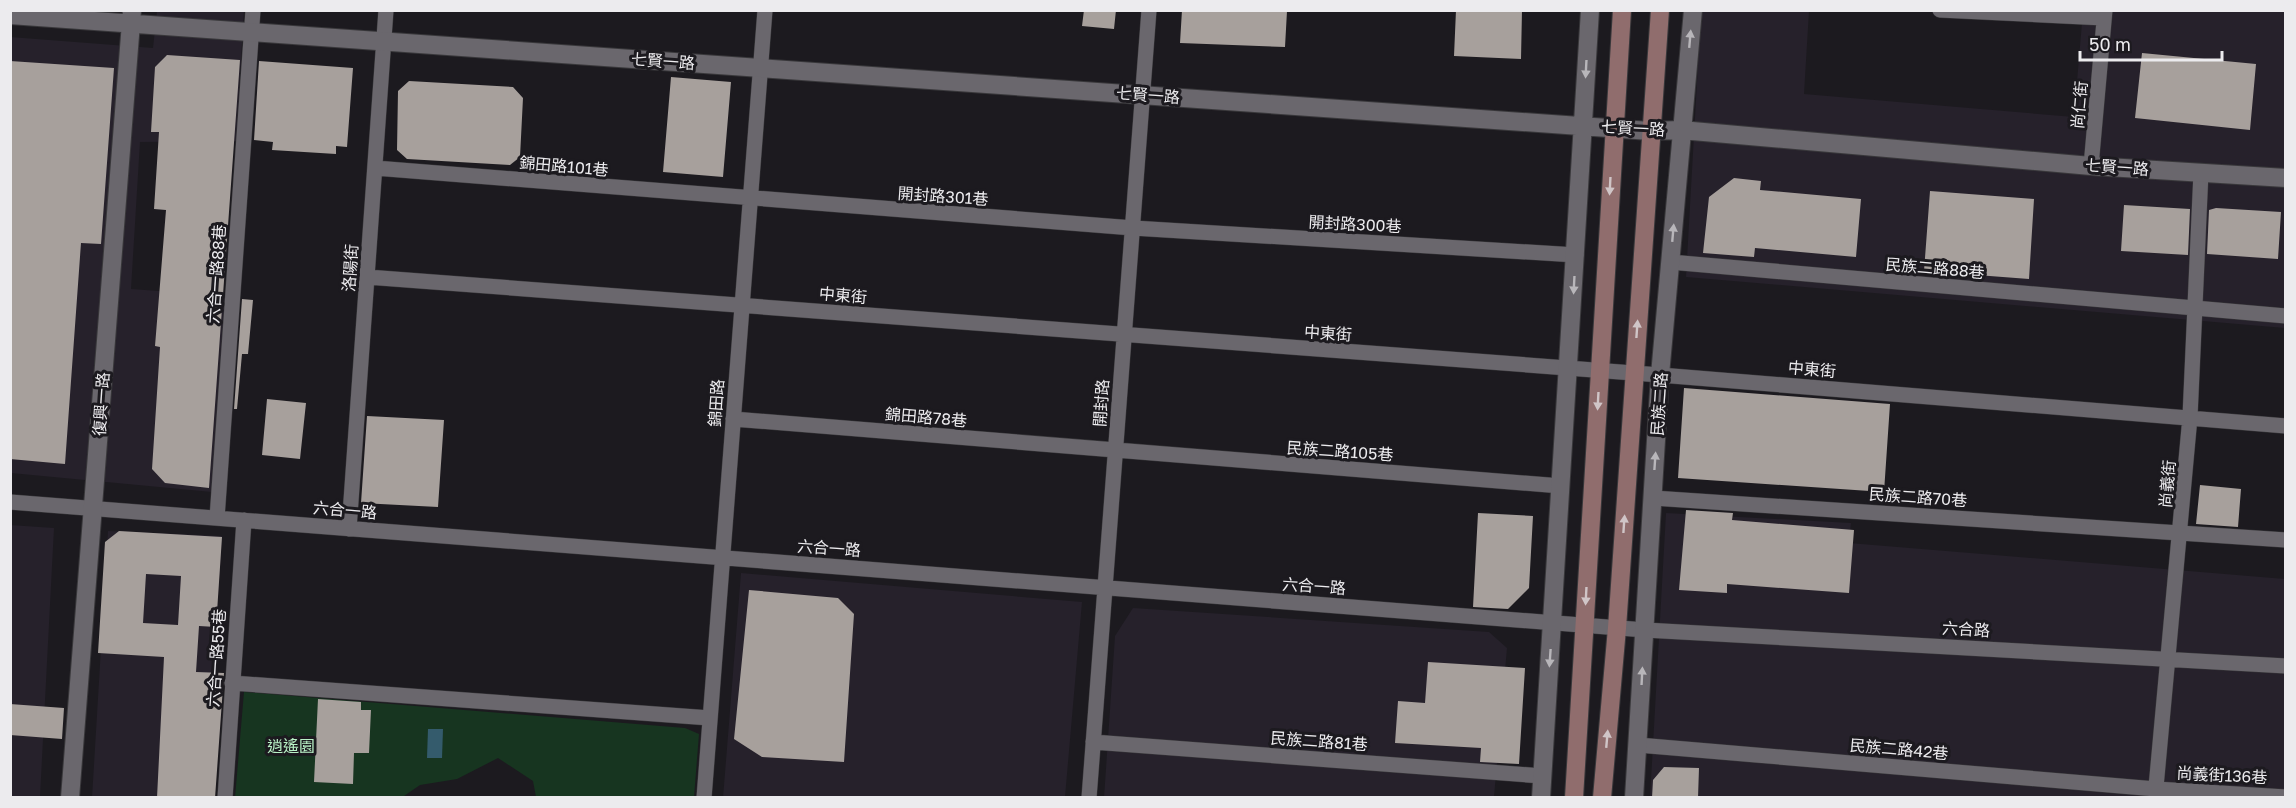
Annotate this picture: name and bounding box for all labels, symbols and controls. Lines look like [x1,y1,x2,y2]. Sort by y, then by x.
scale bar [2080,24,2222,62]
one-way arrow [1685,29,1695,48]
text: 50 m [2089,33,2131,55]
street label: 七賢一路 [630,49,696,73]
one-way arrow [1582,59,1591,78]
street label: 尚仁街 [2067,80,2091,130]
street label: 七賢一路 [1115,83,1181,107]
street label: 七賢一路 [1601,116,1665,140]
street label: 錦田路101巷 [519,152,609,180]
street label: 七賢一路 [2084,155,2150,179]
one-way arrow [1606,176,1615,195]
street label: 開封路301巷 [897,183,989,209]
street label: 開封路300巷 [1308,212,1402,236]
one-way arrow [1668,223,1678,242]
street label: 六合一路88巷 [203,224,229,324]
street label: 洛陽街 [338,243,362,293]
street label: 民族二路88巷 [1885,254,1985,282]
one-way arrow [1569,275,1579,294]
street label: 中東街 [818,283,868,307]
one-way arrow [1632,320,1641,339]
street label: 中東街 [1303,321,1353,345]
street label: 中東街 [1787,357,1837,381]
street label: 復興一路 [89,371,113,437]
street label: 民族二路 [1647,371,1671,437]
street label: 錦田路 [704,378,728,428]
street label: 開封路 [1089,378,1113,428]
one-way arrow [1593,392,1602,411]
street label: 錦田路78巷 [884,403,968,431]
street label: 民族二路105巷 [1286,437,1394,465]
one-way arrow [1650,451,1660,470]
street label: 尚義街 [2155,459,2179,509]
street label: 民族二路70巷 [1868,484,1968,510]
street label: 六合一路 [312,497,378,523]
one-way arrow [1619,514,1628,533]
street label: 六合一路 [796,536,862,560]
street label: 六合一路 [1281,574,1347,598]
one-way arrow [1582,587,1591,606]
street label: 六合一路55巷 [203,608,229,708]
street label: 六合路 [1942,618,1990,640]
one-way arrow [1545,649,1554,668]
one-way arrow [1638,667,1647,686]
street label: 民族二路81巷 [1270,728,1368,754]
one-way arrow [1602,730,1612,749]
street label: 民族二路42巷 [1849,735,1949,763]
park label: 逍遙園 [267,736,315,756]
street label: 尚義街136巷 [2176,763,2268,787]

